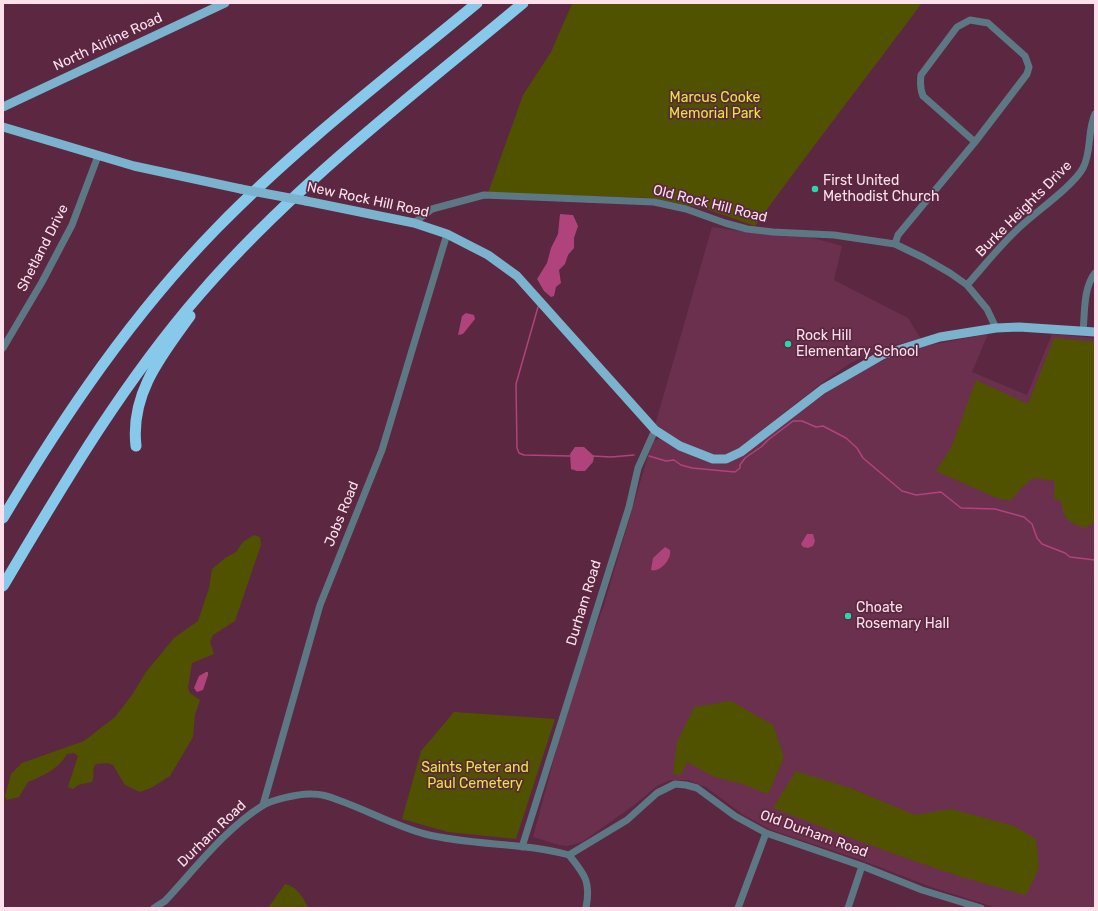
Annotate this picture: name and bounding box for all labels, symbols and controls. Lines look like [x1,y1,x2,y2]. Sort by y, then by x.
street label: North Airline Road [51,9,165,75]
park label: Marcus Cooke Memorial Park [669,90,761,122]
street label: Burke Heights Drive [972,157,1076,261]
place label: First United Methodist Church [823,173,939,206]
street label: New Rock Hill Road [305,179,431,221]
street label: Old Rock Hill Road [651,182,769,226]
marker: First United Methodist Church [810,184,820,194]
street label: Shetland Drive [14,202,72,294]
place label: Rock Hill Elementary School [796,328,919,360]
marker: Rock Hill Elementary School [783,339,793,349]
street label: Jobs Road [321,479,363,549]
street label: Durham Road [563,558,605,648]
place label: Choate Rosemary Hall [856,600,949,632]
marker: Choate Rosemary Hall [843,611,853,621]
park label: Saints Peter and Paul Cemetery [421,760,529,792]
street label: Durham Road [174,797,250,871]
street label: Old Durham Road [758,807,870,861]

